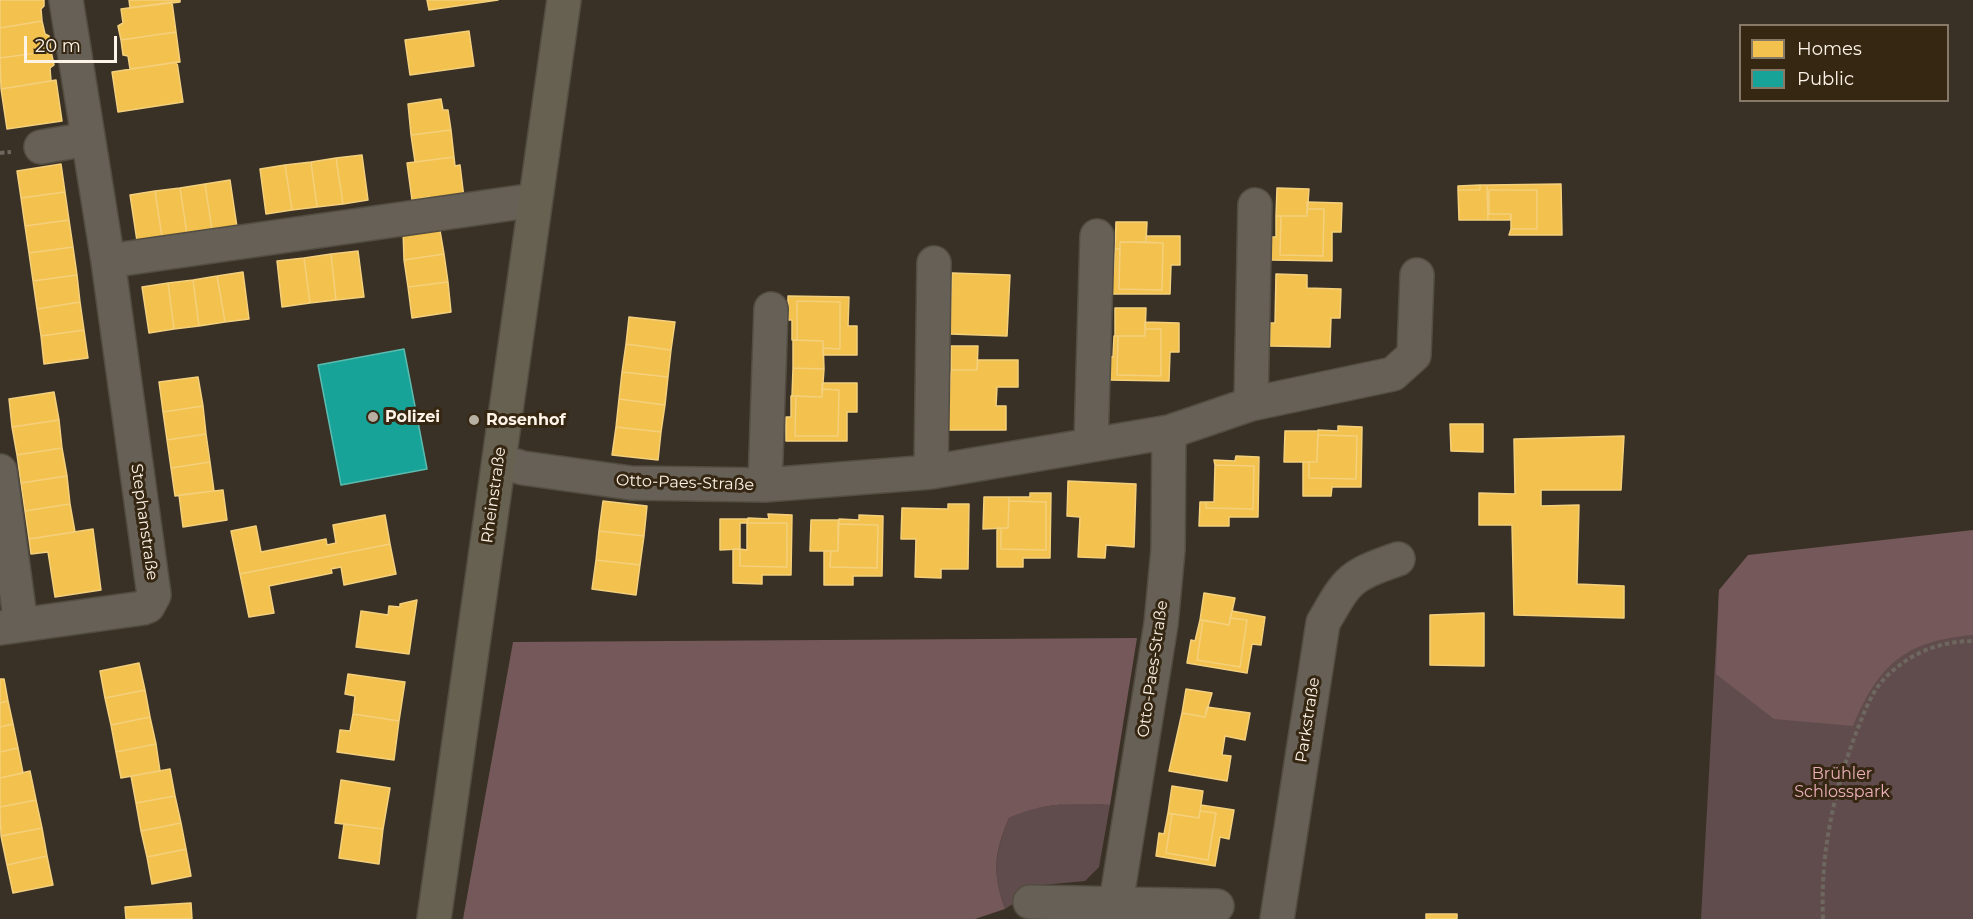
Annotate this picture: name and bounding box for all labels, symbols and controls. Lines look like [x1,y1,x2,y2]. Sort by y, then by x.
scale bar [27,24,120,62]
legend [1739,24,1949,102]
text: 20 m [35,35,81,57]
text: Homes [1797,38,1862,60]
text: Public [1797,68,1854,90]
place label: Polizei [385,407,440,427]
marker: Polizei [366,410,380,424]
place label: Rosenhof [486,410,566,430]
marker: Rosenhof [467,413,481,427]
street label: Rheinstraße [478,446,510,544]
street label: Stephanstraße [126,462,162,582]
street label: Otto-Paes-Straße [616,471,754,495]
street label: Otto-Paes-Straße [1134,599,1172,739]
street label: Parkstraße [1292,676,1324,764]
park label: Brühler Schlosspark [1794,764,1890,802]

